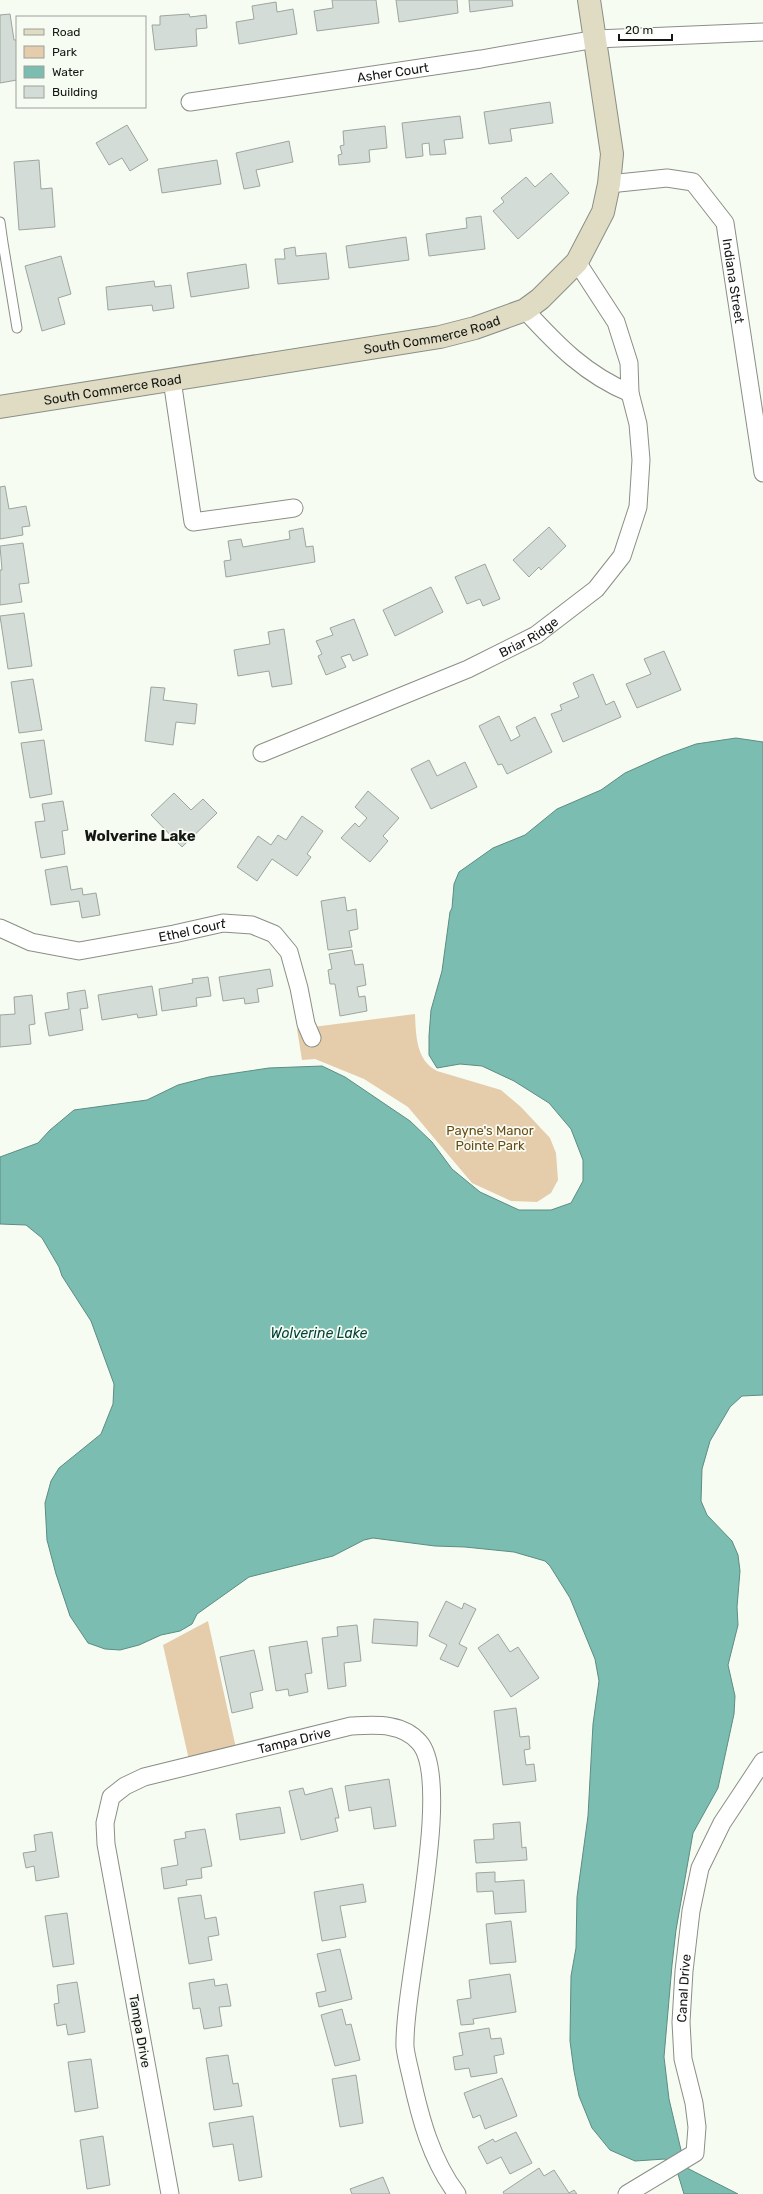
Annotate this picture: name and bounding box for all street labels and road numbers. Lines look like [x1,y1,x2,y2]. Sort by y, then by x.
street label: Asher Court [356,59,430,85]
street label: Indiana Street [720,237,748,324]
street label: South Commerce Road [363,312,502,357]
street label: South Commerce Road [43,371,183,407]
street label: Briar Ridge [496,613,561,660]
street label: Ethel Court [157,915,226,944]
street label: Tampa Drive [256,1724,332,1756]
street label: Canal Drive [673,1953,693,2023]
street label: Tampa Drive [126,1993,154,2069]

